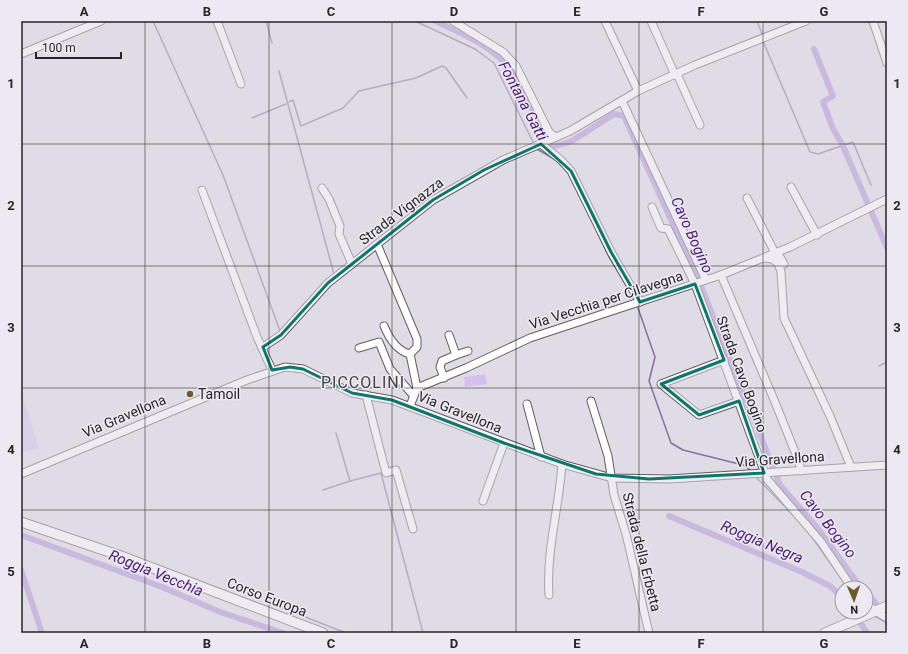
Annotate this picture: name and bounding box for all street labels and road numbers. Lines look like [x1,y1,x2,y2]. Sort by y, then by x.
street label: Strada Vignazza [356,174,446,248]
street label: Via Vecchia per Cilavegna [527,268,685,332]
street label: Strada Cavo Bogino [714,314,770,434]
street label: Via Gravellona [416,388,504,436]
street label: Via Gravellona [80,391,168,441]
street label: Via Gravellona [735,448,825,470]
street label: Strada della Erbetta [619,491,665,613]
street label: Corso Europa [225,574,309,620]

